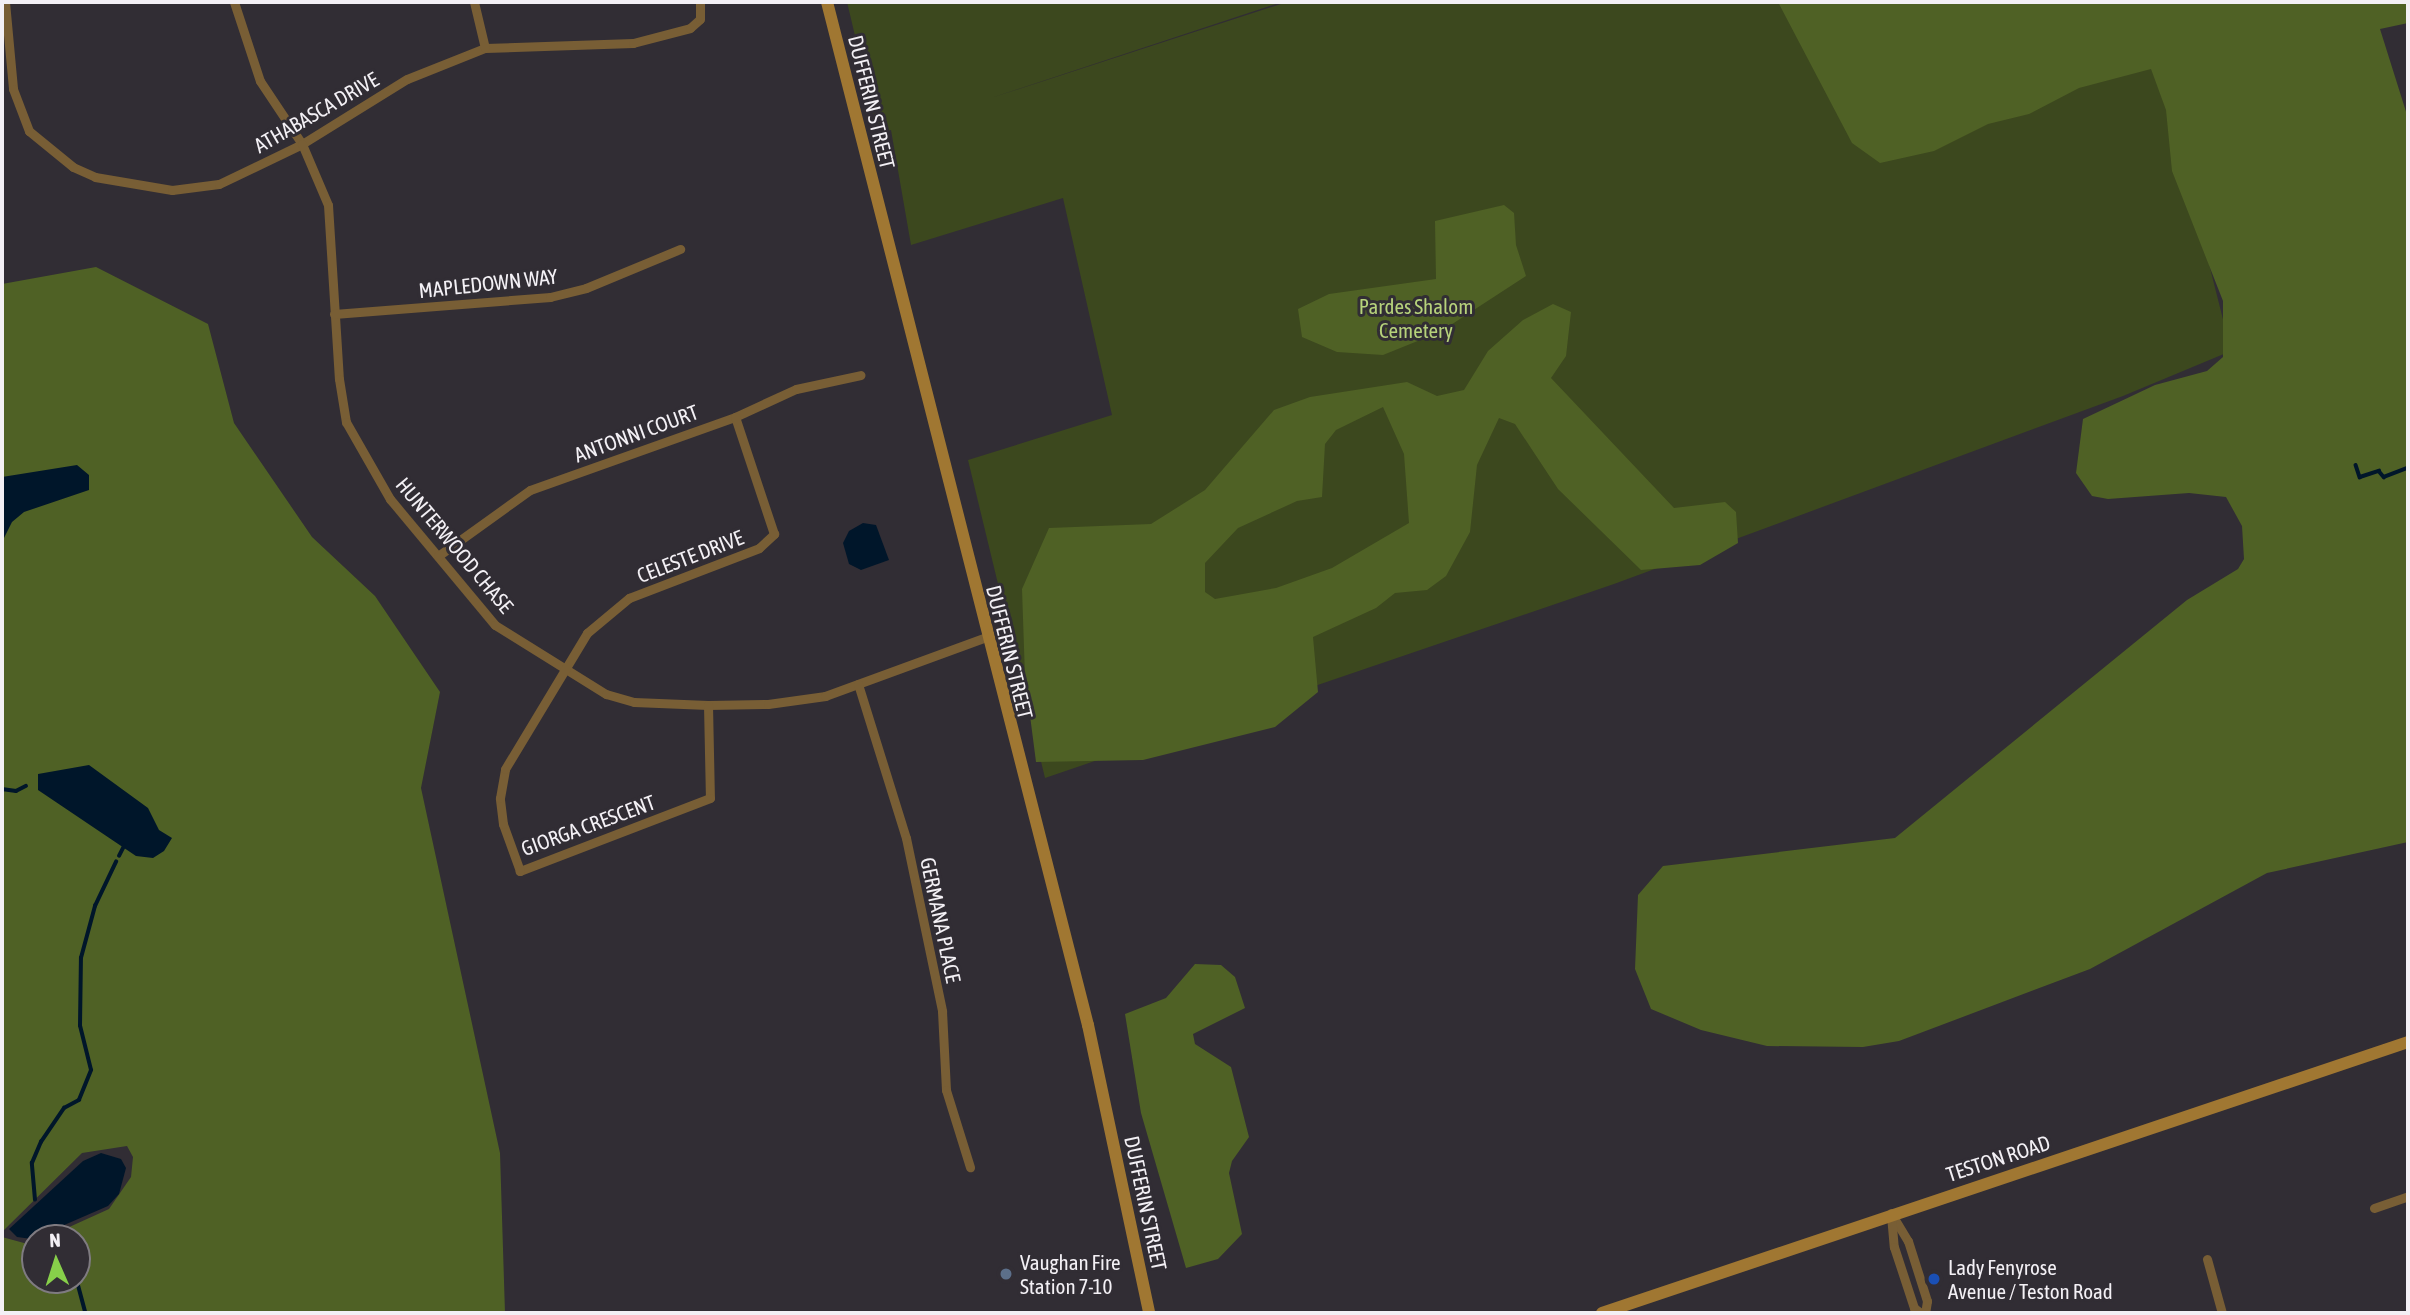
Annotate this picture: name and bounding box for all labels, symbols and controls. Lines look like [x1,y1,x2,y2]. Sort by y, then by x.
street label: DUFFERIN STREET [843,33,901,171]
street label: ATHABASCA DRIVE [249,66,383,158]
street label: MAPLEDOWN WAY [417,263,559,303]
park label: Pardes Shalom Cemetery [1359,293,1473,343]
street label: ANTONNI COURT [571,399,701,467]
street label: HUNTERWOOD CHASE [391,472,519,618]
street label: CELESTE DRIVE [633,524,747,588]
street label: DUFFERIN STREET [981,583,1039,721]
street label: GIORGA CRESCENT [517,789,659,861]
street label: GERMANA PLACE [915,855,967,985]
street label: TESTON ROAD [1943,1129,2053,1187]
street label: DUFFERIN STREET [1119,1133,1173,1273]
north arrow [21,1224,91,1294]
text: N [49,1229,61,1251]
place label: Vaughan Fire Station 7-10 [1020,1249,1121,1299]
place label: Lady Fenyrose Avenue / Teston Road [1948,1254,2113,1304]
marker: Vaughan Fire Station 7-10 [998,1266,1014,1282]
marker: Lady Fenyrose Avenue / Teston Road [1926,1271,1942,1287]

